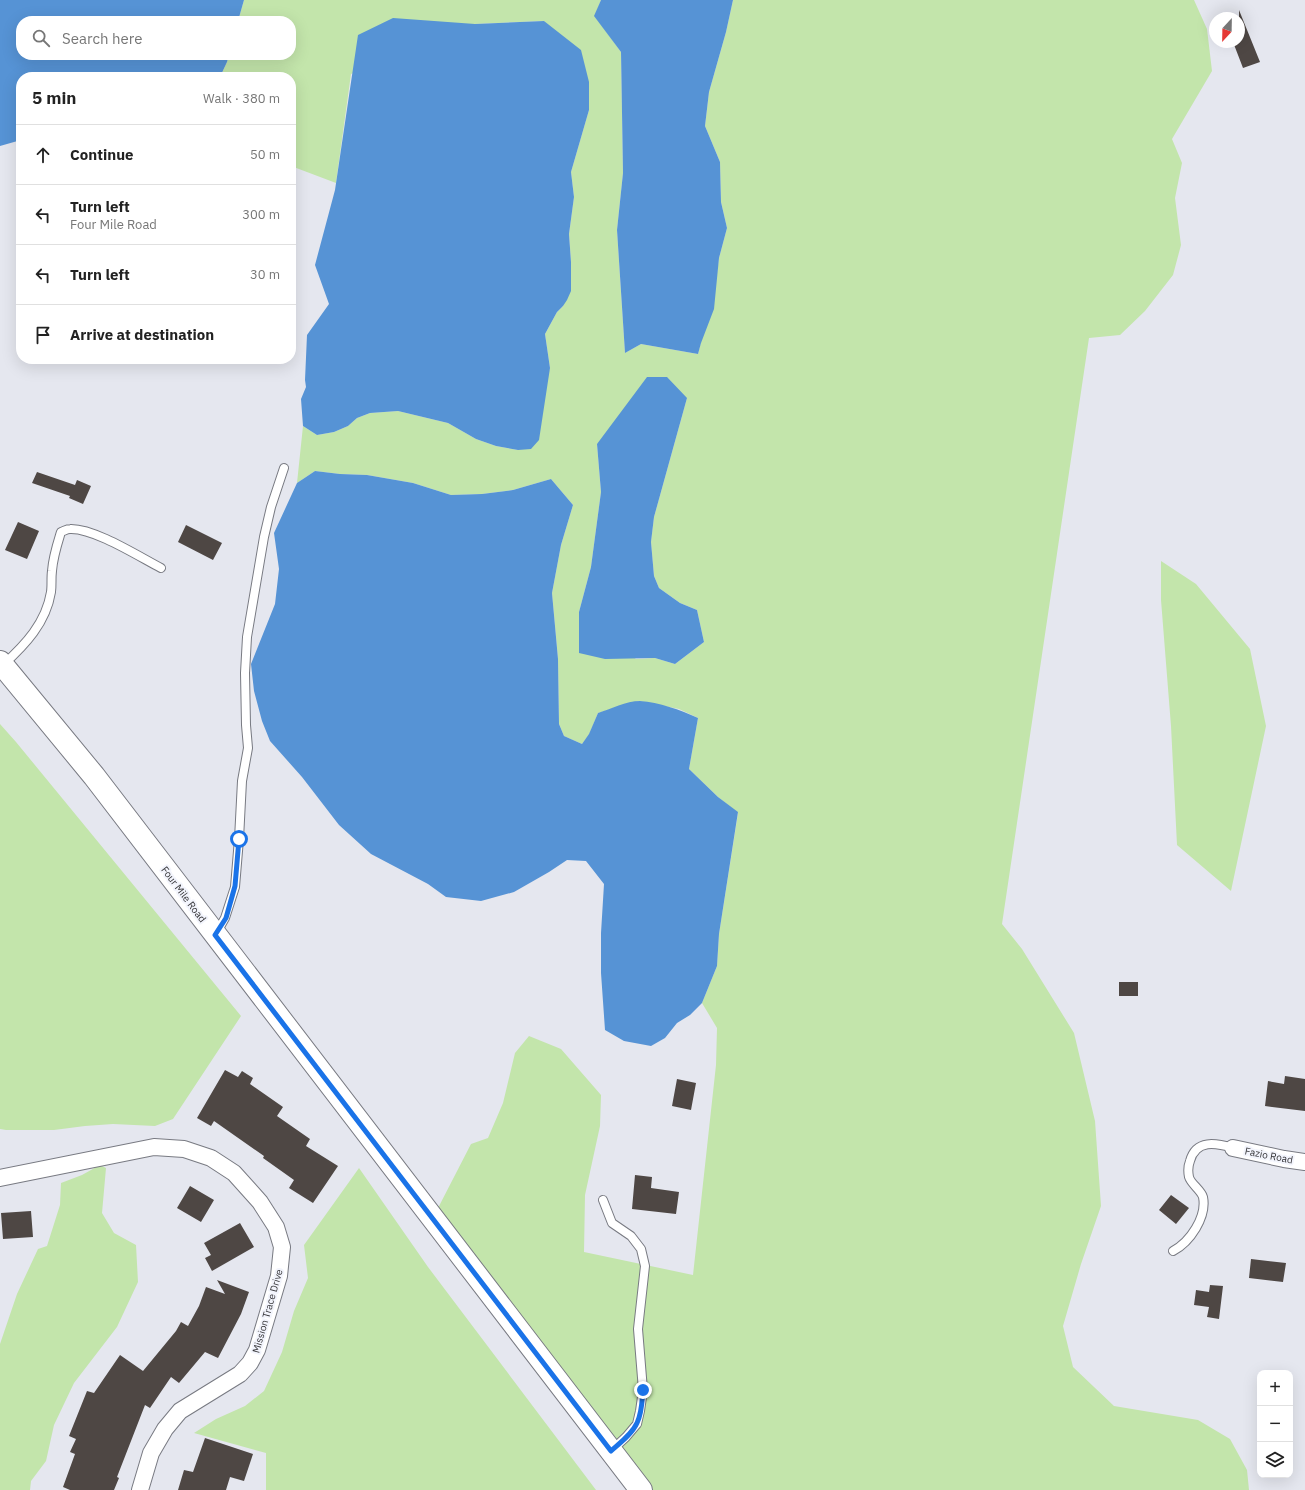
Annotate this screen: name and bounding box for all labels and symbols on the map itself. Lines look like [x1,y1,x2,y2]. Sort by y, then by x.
north arrow [1209,12,1245,48]
route start [230,830,248,848]
street label: Four Mile Road [158,864,209,925]
street label: Fazio Road [1244,1144,1294,1167]
street label: Mission Trace Drive [249,1267,286,1355]
route end [634,1381,652,1399]

